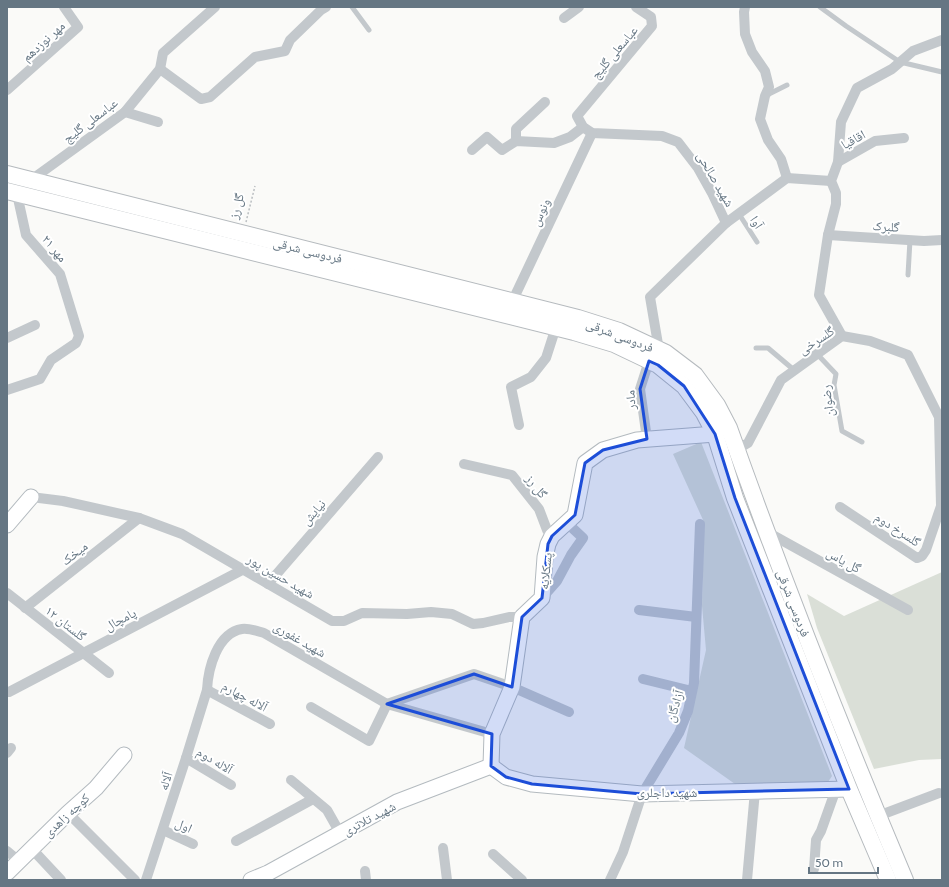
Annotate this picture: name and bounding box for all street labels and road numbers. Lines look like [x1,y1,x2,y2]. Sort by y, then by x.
street label: مهر نوزدهم [18,17,69,65]
street label: عباسعلی گلیج [587,22,643,83]
street label: عباسعلی گلیج [59,94,122,147]
street label: اقاقیا [838,126,868,152]
street label: شهید صالحی [693,149,738,210]
street label: گل رز [225,191,248,222]
street label: ونوس [527,196,554,229]
street label: آوا [746,212,767,233]
street label: گلبرک [872,217,901,236]
street label: مهر ۲۱ [38,231,71,266]
street label: فردوسی شرقی [271,234,344,267]
street label: فردوسی شرقی [584,315,656,356]
street label: گلسرخی [795,322,838,358]
street label: رضوان [817,384,838,418]
street label: مادر [621,390,640,411]
street label: گل رز [521,470,552,502]
street label: نیایش [297,496,329,529]
street label: گلسرخ دوم [871,508,924,552]
street label: میخک [58,538,91,569]
street label: گل یاس [823,544,865,577]
street label: شهید حسین پور [243,550,317,603]
street label: پسکلایه [535,551,556,591]
street label: فردوسی شرقی [773,567,814,639]
street label: گلستان ۱۲ [42,602,90,645]
street label: پامچال [102,604,139,635]
street label: شهید غفوری [270,618,329,661]
street label: آلاله چهارم [219,677,271,716]
street label: آزادگان [662,687,688,724]
street label: آلاله دوم [194,743,237,778]
street label: آلاله [155,769,176,792]
street label: شهید داجلری [637,784,697,801]
street label: کوچه زاهدی [40,789,94,841]
street label: شهید تلاتری [340,797,399,839]
street label: اول [173,814,195,837]

